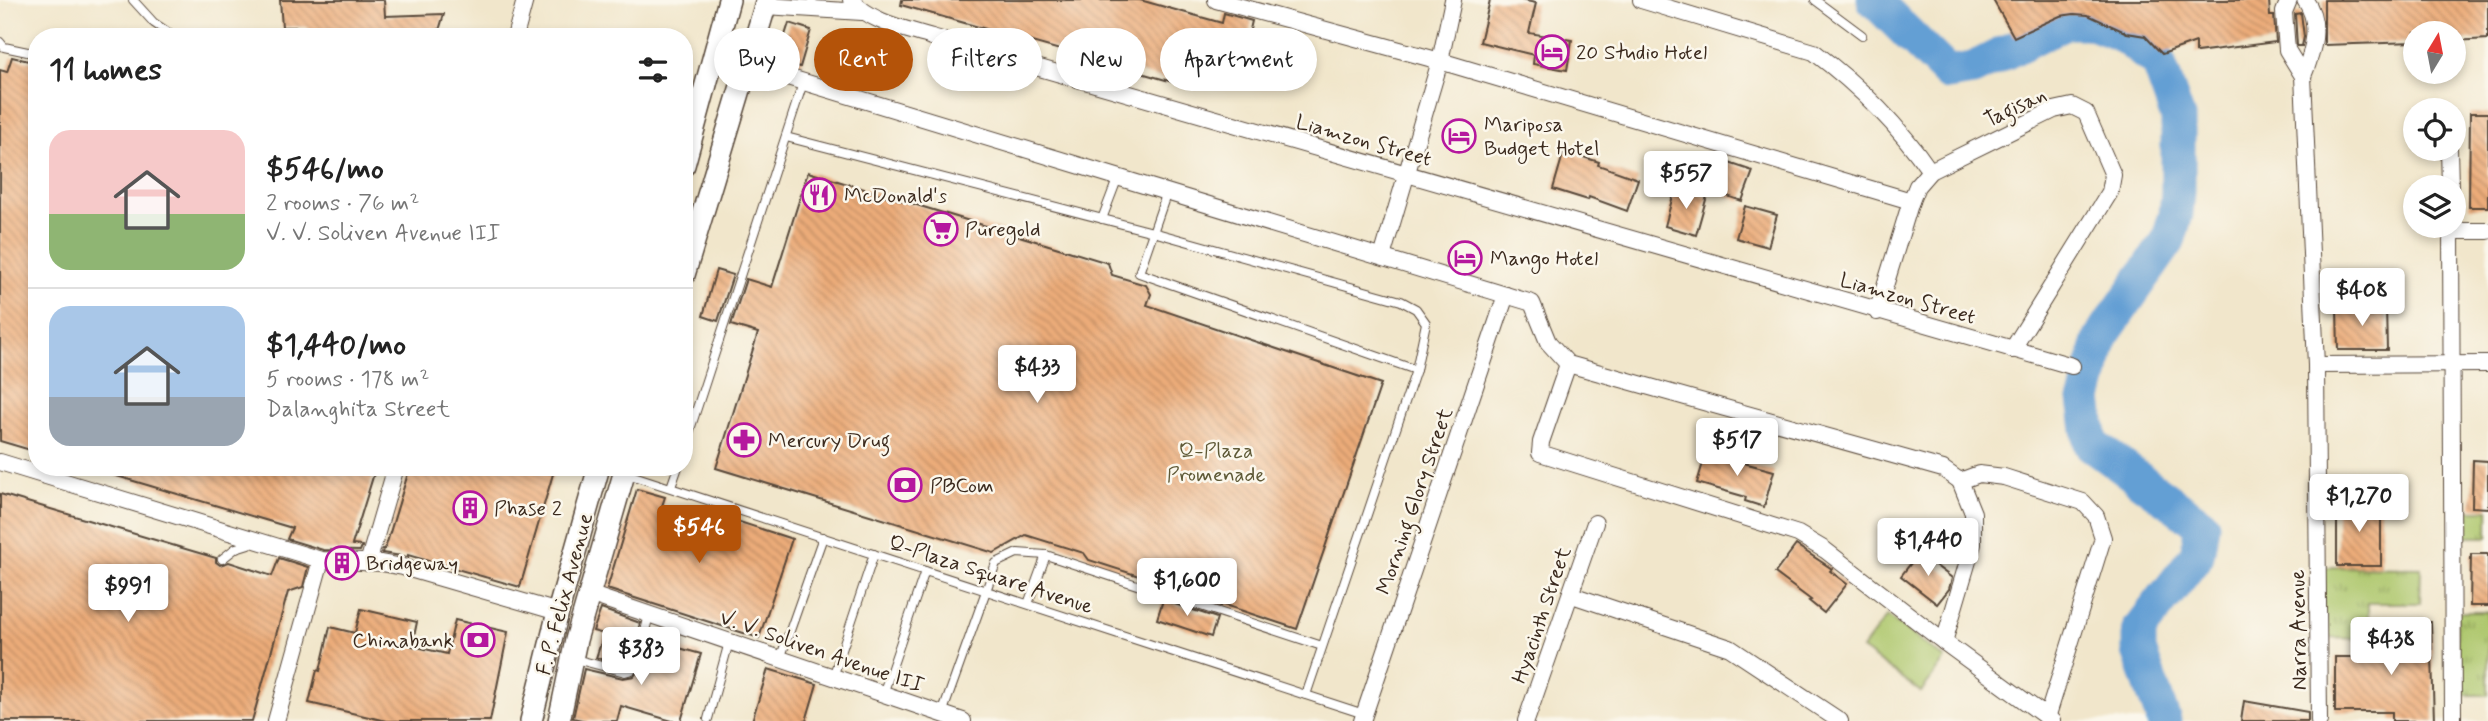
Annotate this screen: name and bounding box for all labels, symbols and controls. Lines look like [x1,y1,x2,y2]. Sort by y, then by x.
north arrow [2403,21,2466,84]
map controls [2403,21,2466,238]
chip: Buy [714,28,800,91]
chip: Rent [814,28,913,91]
chip: Filters [927,28,1042,91]
chip: New [1056,28,1146,91]
chip: Apartment [1160,28,1317,91]
hotel icon: 20 Studio Hotel [1533,33,1571,71]
place label: 20 Studio Hotel [1576,39,1707,67]
text: 11 homes [49,51,162,90]
icon: filters [634,51,672,89]
street label: Tagisan [1980,81,2052,136]
button: locate [2403,98,2466,161]
street label: Liamzon Street [1293,108,1435,174]
place label: Mariposa Budget Hotel [1484,111,1599,164]
hotel icon: Mariposa Budget Hotel [1440,117,1478,155]
text: $546/mo [266,150,384,189]
pin: $557 [1645,152,1727,211]
icon: home [105,158,189,242]
text: $557 [1660,159,1712,189]
button: layers [2403,175,2466,238]
restaurant icon: McDonald's [800,176,838,214]
place label: McDonald's [844,182,947,210]
text: 2 rooms · 76 m² [266,189,419,219]
supermarket icon: Puregold [922,210,960,248]
place label: Puregold [965,216,1041,245]
text: V. V. Soliven Avenue III [266,219,500,249]
hotel icon: Mango Hotel [1446,239,1484,277]
place label: Mango Hotel [1490,245,1598,274]
street label: Liamzon Street [1837,266,1979,332]
pin: $408 [2321,268,2403,328]
text: $408 [2336,276,2388,306]
text: $1,440/mo [266,326,406,365]
icon: home [105,334,189,418]
pin: $433 [996,346,1078,405]
text: $433 [1014,353,1060,383]
text: 5 rooms · 178 m² [266,365,429,395]
text: Dalanghita Street [266,395,450,425]
street label: Morning Glory Street [1370,404,1462,599]
pin: $517 [1696,419,1778,478]
pharmacy icon: Mercury Drug [725,421,763,459]
text: $517 [1712,426,1762,456]
place label: Mercury Drug [768,427,890,457]
park label: Q-Plaza Promenade [1167,437,1265,489]
bank icon: PBCom [886,466,924,504]
place label: PBCom [930,472,994,500]
pin: $1,270 [2302,475,2416,534]
text: $1,270 [2326,482,2392,512]
building icon: Phase 2 [451,489,489,527]
place label: Phase 2 [494,495,562,523]
pin: $546 [658,505,740,565]
street label: F. P. Felix Avenue [530,510,600,678]
text: $546 [673,513,725,543]
pin: $1,440 [1871,518,1985,578]
text: $1,440 [1893,526,1963,556]
street label: Q-Plaza Square Avenue [885,529,1096,621]
street label: Hyacinth Street [1506,543,1579,687]
building icon: Bridgeway [323,544,361,582]
place label: Bridgeway [366,550,458,578]
pin: $1,600 [1130,558,1244,618]
pin: $991 [87,564,169,624]
text: $1,600 [1153,566,1221,596]
street label: Narra Avenue [2284,569,2314,691]
text: $991 [104,572,152,602]
street label: V. V. Soliven Avenue III [716,604,927,700]
pin: $438 [2350,618,2432,677]
bank icon: Chinabank [459,621,497,659]
text: $438 [2366,625,2416,655]
place label: Chinabank [352,627,454,655]
pin: $383 [600,628,682,687]
text: $383 [618,635,664,665]

